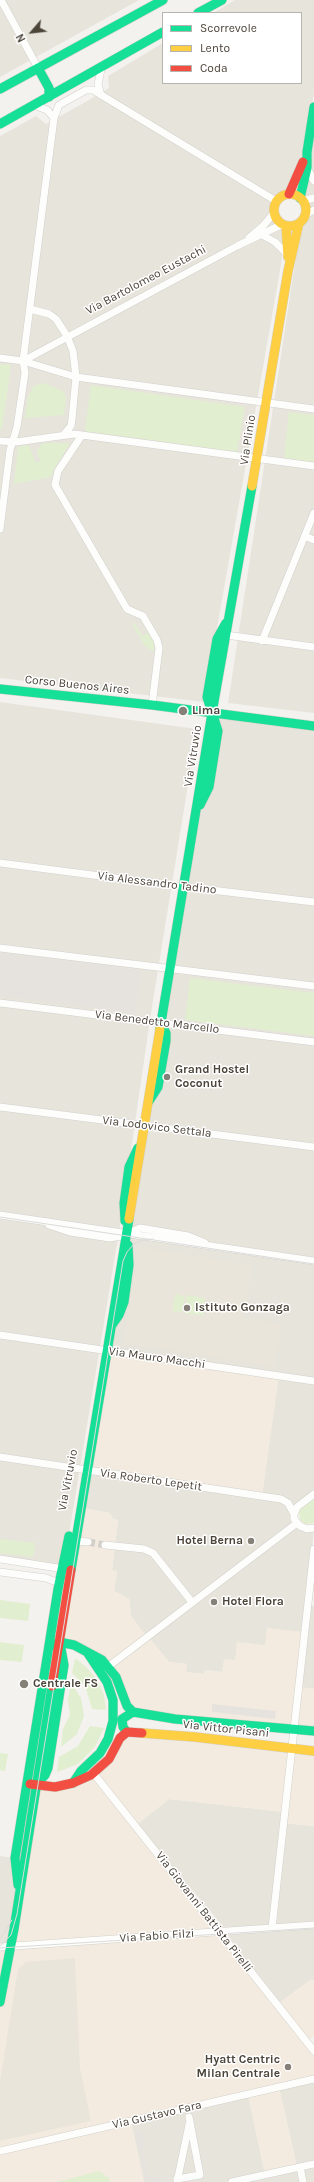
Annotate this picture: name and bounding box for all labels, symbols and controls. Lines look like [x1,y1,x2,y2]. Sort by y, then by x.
north arrow [12,12,52,52]
legend [162,12,302,84]
text: Scorrevole [200,21,257,35]
text: N [13,31,29,44]
text: Lento [200,41,230,55]
text: Coda [200,61,228,75]
street label: Via Bartolomeo Eustachi [83,242,209,318]
street label: Via Plinio [237,414,259,466]
street label: Corso Buenos Aires [24,672,130,698]
place label: Lima [192,704,220,718]
marker: Lima [177,705,189,717]
street label: Via Vitruvio [181,724,205,788]
street label: Via Alessandro Tadino [97,869,217,897]
street label: Via Benedetto Marcello [94,1007,220,1037]
place label: Grand Hostel Coconut [175,1063,249,1091]
marker: Grand Hostel Coconut [162,1072,172,1082]
street label: Via Lodovico Settala [102,1113,212,1141]
place label: Istituto Gonzaga [195,1301,290,1315]
marker: Istituto Gonzaga [182,1303,192,1313]
street label: Via Mauro Macchi [108,1344,206,1372]
street label: Via Vitruvio [55,1448,81,1512]
street label: Via Roberto Lepetit [99,1466,203,1494]
place label: Hotel Berna [177,1534,243,1548]
marker: Hotel Berna [246,1536,256,1546]
place label: Hotel Flora [222,1595,284,1609]
marker: Hotel Flora [209,1597,219,1607]
place label: Centrale FS [33,1677,98,1691]
marker: Centrale FS [18,1678,30,1690]
street label: Via Vittor Pisani [182,1717,270,1741]
street label: Via Giovanni Battista Pirelli [152,1849,256,1975]
street label: Via Fabio Filzi [119,1926,195,1946]
place label: Hyatt Centric Milan Centrale [196,2053,280,2081]
marker: Hyatt Centric Milan Centrale [283,2062,293,2072]
street label: Via Gustavo Fara [111,2098,203,2132]

